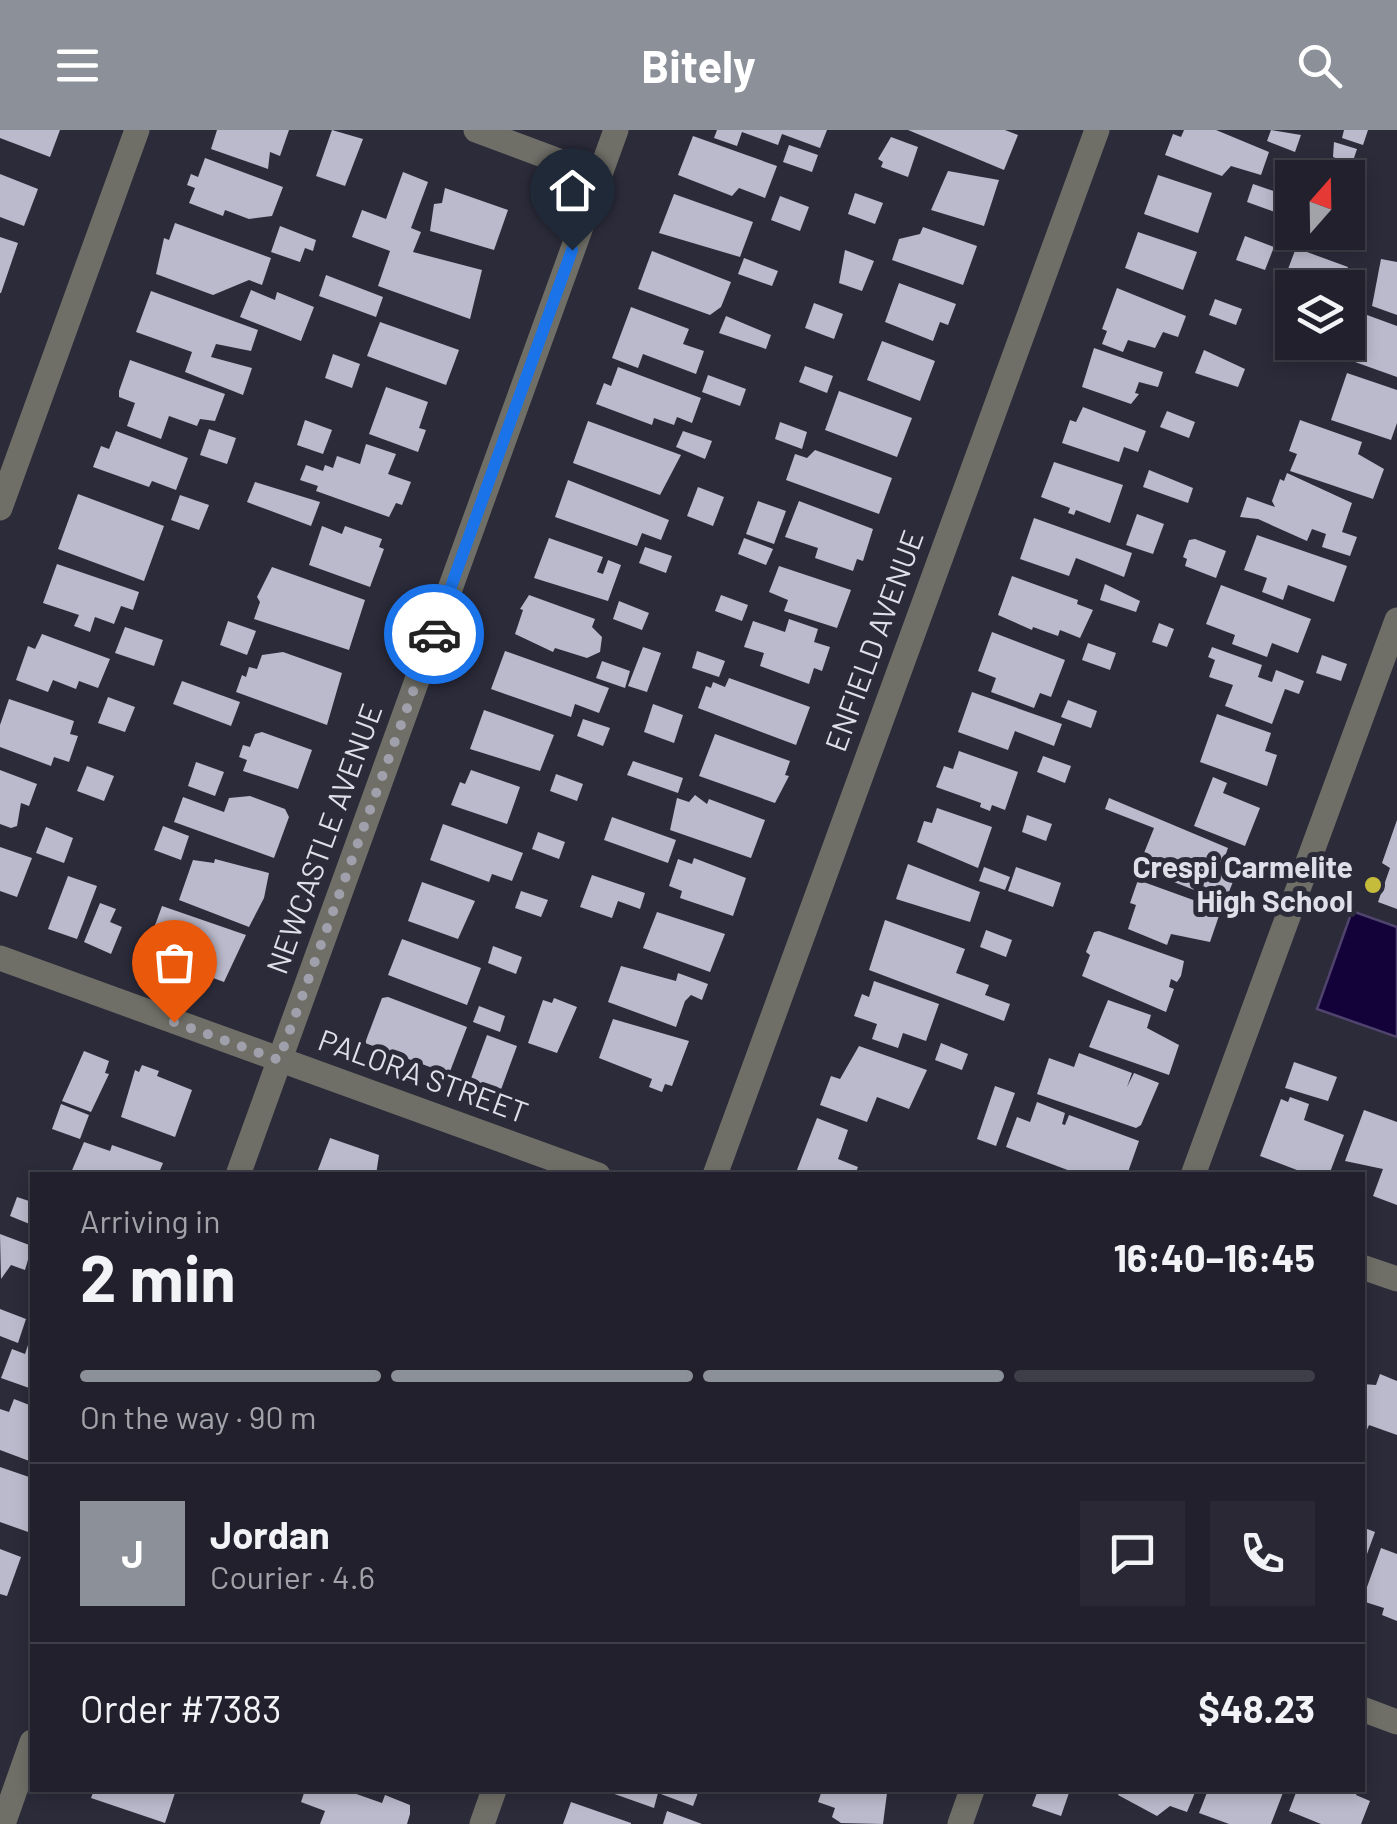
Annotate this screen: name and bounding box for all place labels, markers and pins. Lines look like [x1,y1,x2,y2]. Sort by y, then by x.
pin [530,148,615,251]
place label: Crespi Carmelite High School [1132,848,1353,918]
marker: Crespi Carmelite High School [1362,874,1384,896]
pin [132,920,217,1023]

